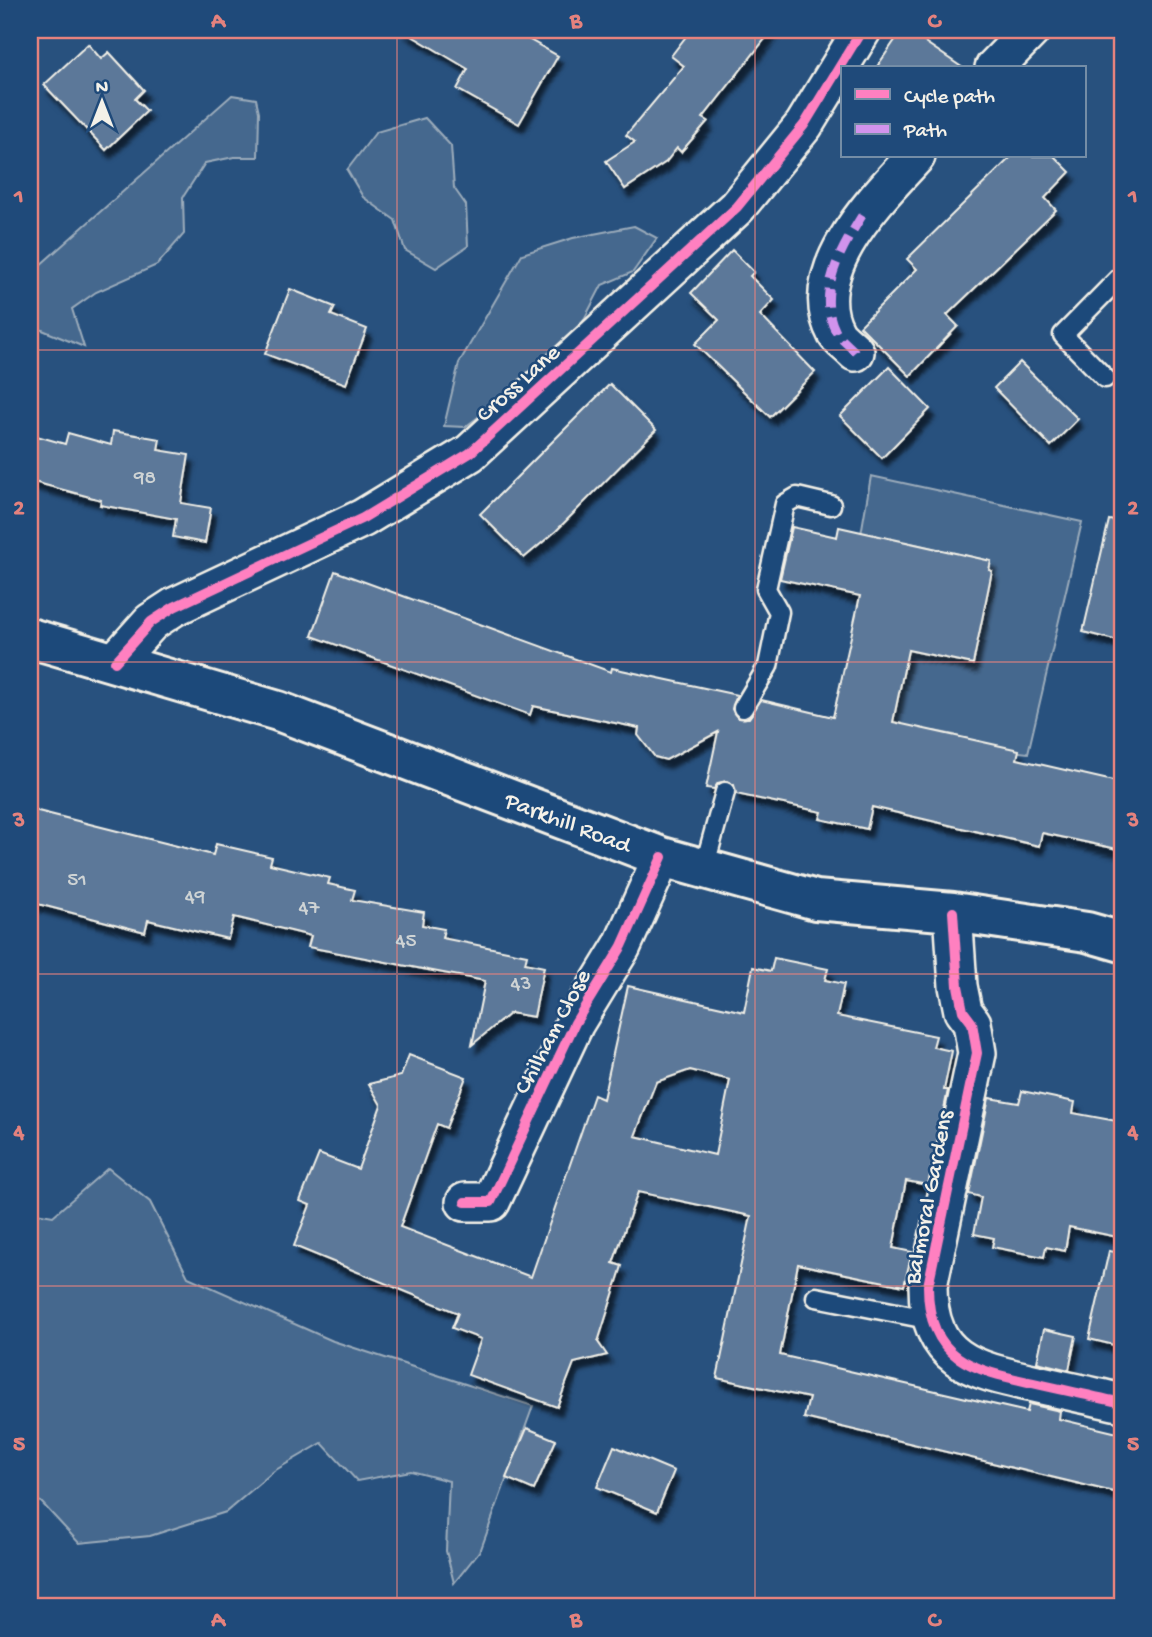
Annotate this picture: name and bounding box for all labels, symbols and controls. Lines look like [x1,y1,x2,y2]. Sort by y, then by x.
text: A [210,9,226,36]
text: B [569,9,583,36]
text: C [928,9,943,36]
north arrow [66,66,136,136]
legend [841,66,1086,158]
text: N [96,77,108,100]
text: Cycle path [904,86,995,111]
text: Path [903,120,947,145]
text: 1 [13,184,24,211]
text: 1 [1127,184,1138,211]
street label: Cross Lane [471,339,568,430]
house number: 98 [133,467,156,492]
text: 2 [13,496,25,523]
text: 2 [1127,496,1139,523]
street label: Parkhill Road [499,787,636,862]
text: 3 [12,808,25,835]
text: 3 [1126,808,1139,835]
house number: 51 [67,869,87,894]
house number: 49 [185,886,206,911]
house number: 47 [299,897,321,922]
house number: 45 [396,930,416,955]
street label: Chilham Close [509,965,599,1100]
house number: 43 [511,973,531,998]
street label: Balmoral Gardens [899,1107,962,1288]
text: 4 [13,1120,25,1147]
text: 4 [1127,1120,1139,1147]
text: 5 [13,1432,25,1459]
text: 5 [1127,1432,1139,1459]
text: A [210,1608,226,1635]
text: B [569,1608,583,1635]
text: C [928,1608,943,1635]

